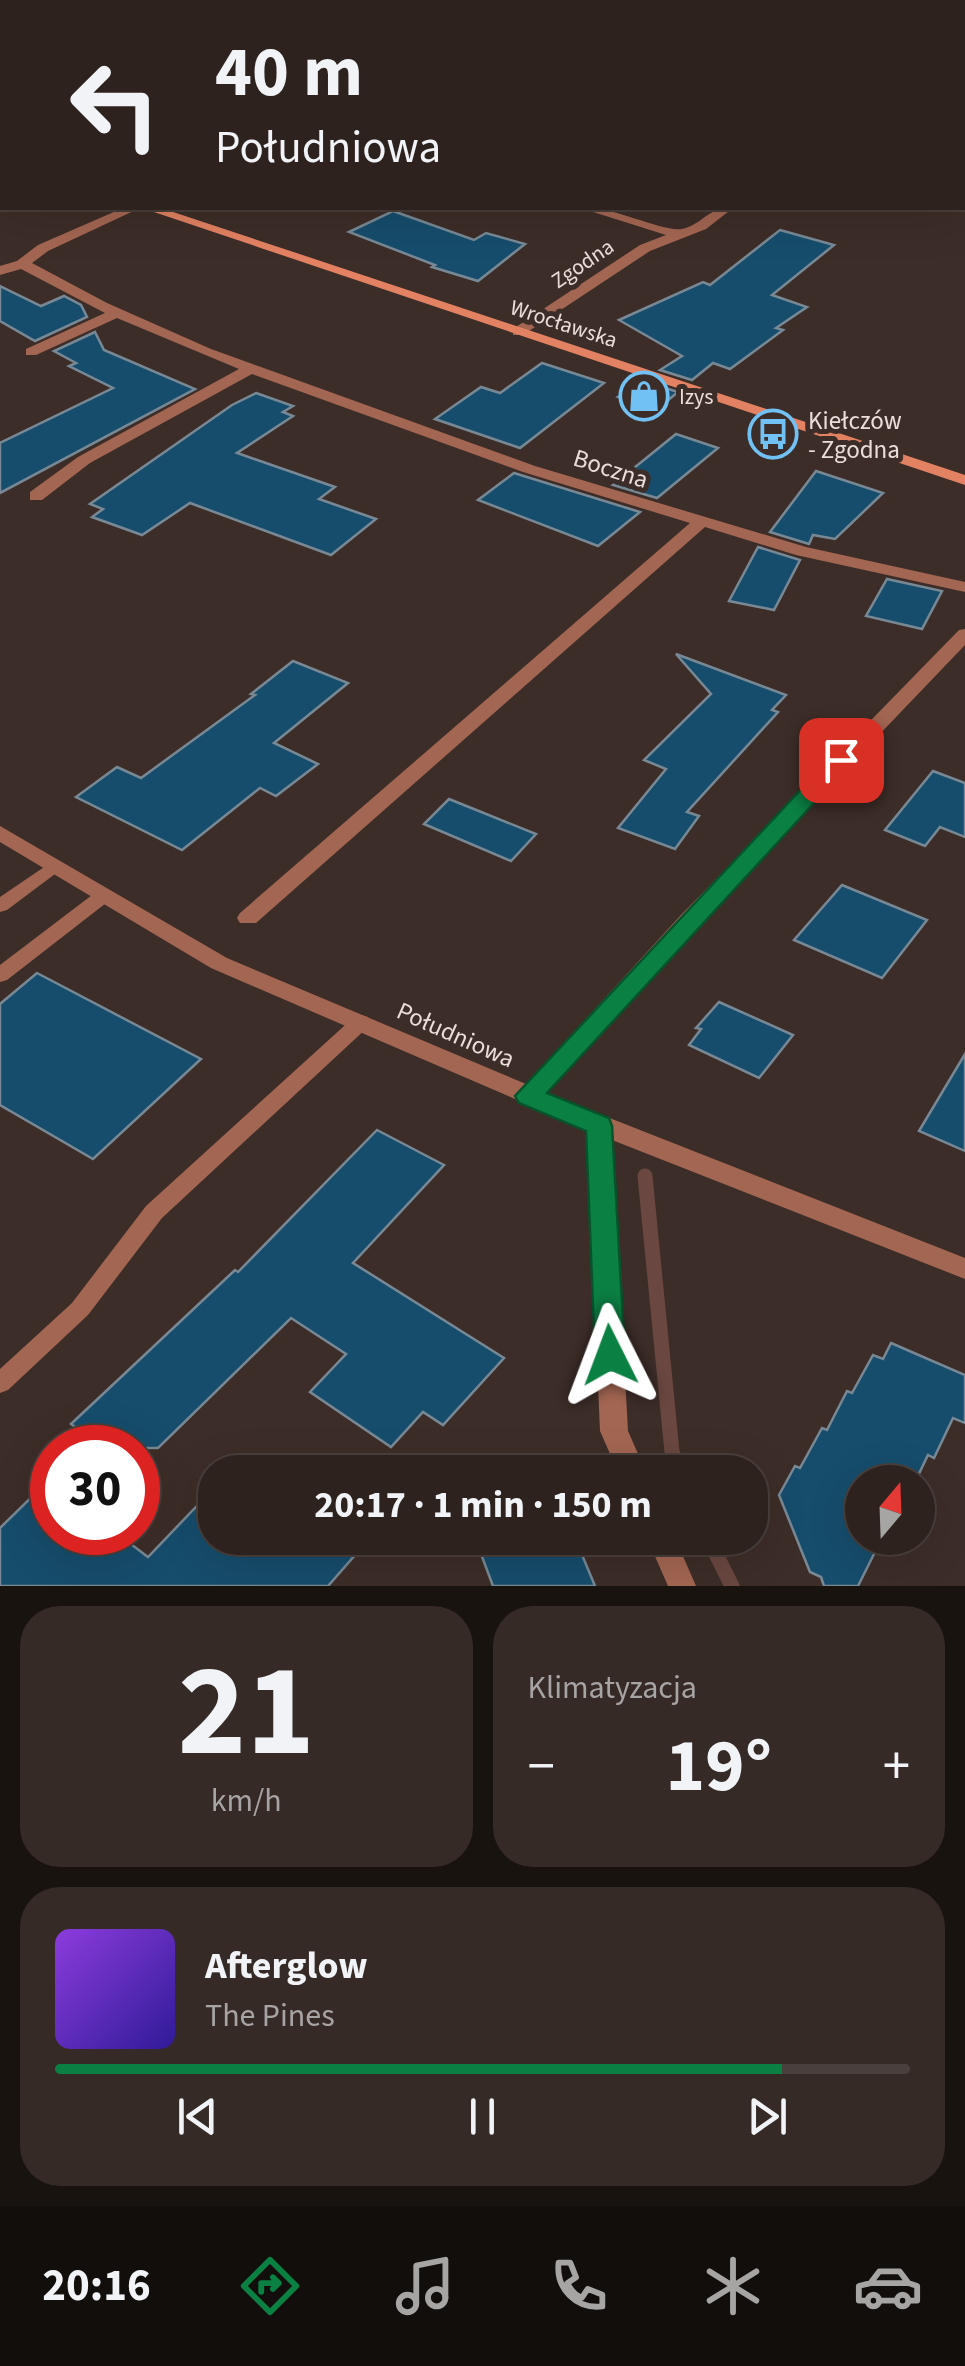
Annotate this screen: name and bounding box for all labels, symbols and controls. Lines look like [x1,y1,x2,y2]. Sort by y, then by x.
text: 40 m [215,23,363,123]
icon: left [50,40,180,170]
text: Południowa [215,116,441,180]
street label: Zgodna [545,231,620,297]
street label: Wrocławska [506,292,621,356]
shop icon: Izys [618,370,670,422]
place label: Izys [679,381,714,413]
place label: Kiełczów - Zgodna [808,403,902,468]
bus stop icon: Kiełczów - Zgodna [747,408,799,460]
street label: Boczna [569,440,653,498]
pin [799,718,884,803]
icon: arrive [814,733,869,788]
street label: Południowa [391,993,520,1077]
position arrow [558,1303,662,1407]
speed limit sign: 30 [30,1425,160,1555]
north arrow [845,1465,935,1555]
map controls [845,1465,935,1555]
text: 20:17 · 1 min · 150 m [314,1478,652,1532]
text: 21 [178,1620,315,1805]
text: Klimatyzacja [528,1665,697,1711]
text: 19° [665,1713,772,1820]
text: − [528,1728,555,1806]
text: + [883,1728,910,1806]
text: km/h [211,1778,282,1824]
text: Afterglow [205,1939,368,1993]
text: The Pines [205,1993,335,2039]
icon: previous [170,2089,225,2144]
icon: pause [455,2089,510,2144]
icon: next [740,2089,795,2144]
icon: directions [235,2251,305,2321]
icon: music [390,2251,460,2321]
icon: phone [544,2251,614,2321]
icon: climate [698,2251,768,2321]
icon: car [853,2251,923,2321]
text: 20:16 [42,2254,151,2318]

